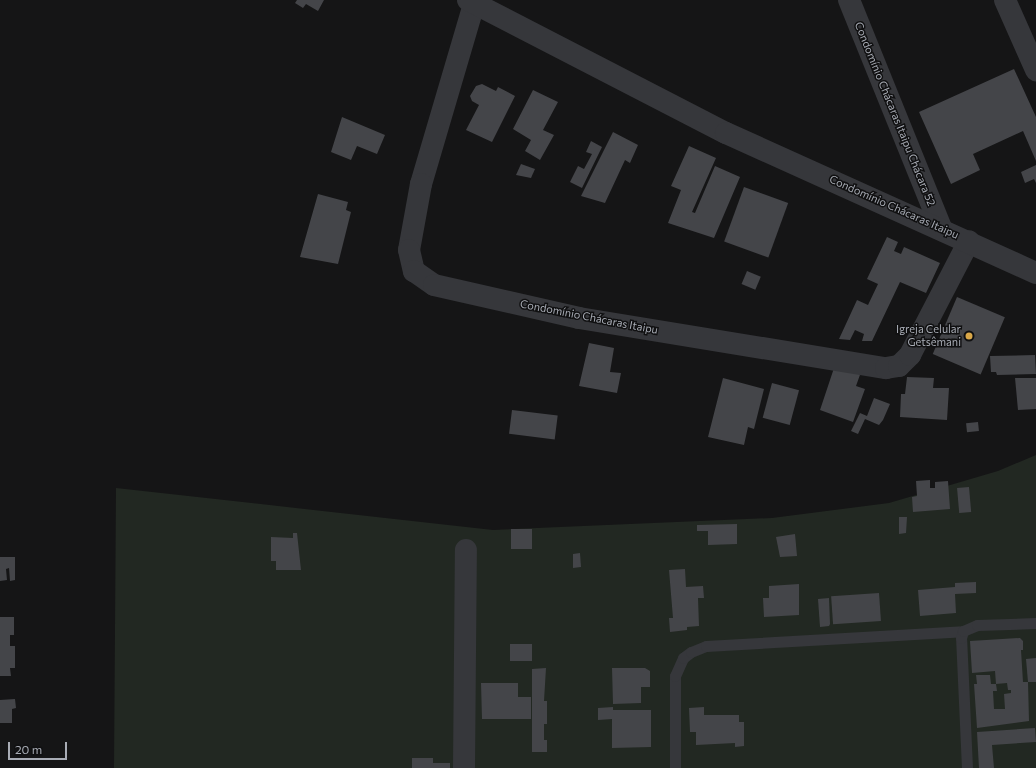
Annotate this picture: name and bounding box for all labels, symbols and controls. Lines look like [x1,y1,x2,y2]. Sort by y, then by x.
street label: Condomínio Chácaras Itaipu Chácara 52 [852,20,938,208]
street label: Condomínio Chácaras Itaipu [827,172,961,242]
street label: Condomínio Chácaras Itaipu [519,297,659,337]
place label: Igreja Celular Getsêmani [896,323,961,349]
marker: Igreja Celular Getsêmani [964,331,974,341]
scale bar [10,734,69,760]
text: 20 m [15,742,42,756]

